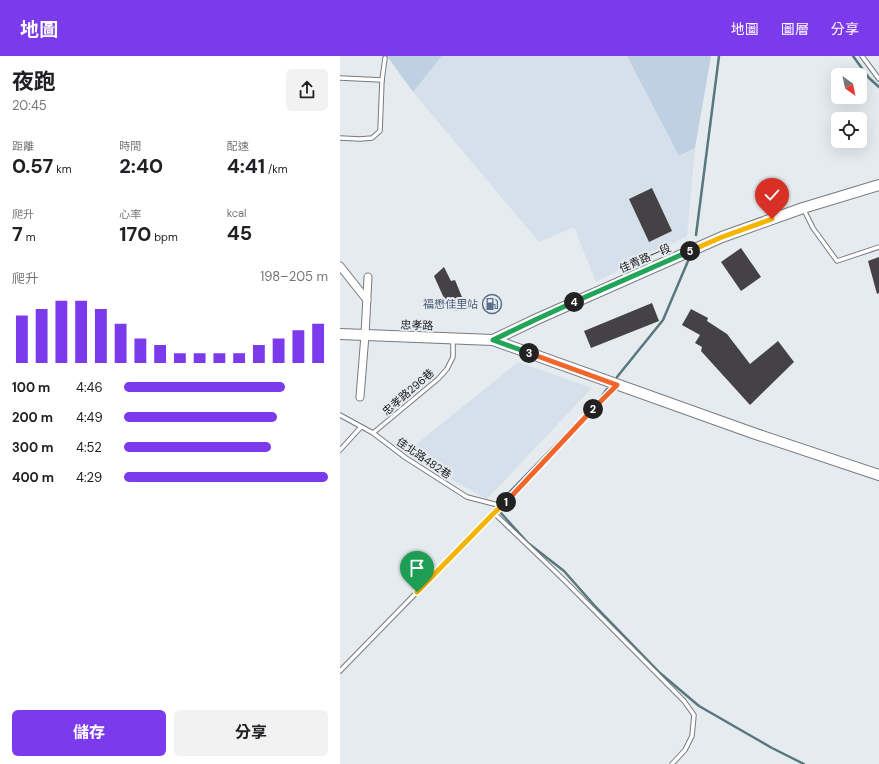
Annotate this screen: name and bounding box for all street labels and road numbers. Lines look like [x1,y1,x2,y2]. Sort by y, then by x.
street label: 佳青路一段 [617,240,673,276]
street label: 忠孝路 [400,317,434,333]
street label: 忠孝路296巷 [379,366,437,418]
street label: 佳北路482巷 [394,434,454,482]

